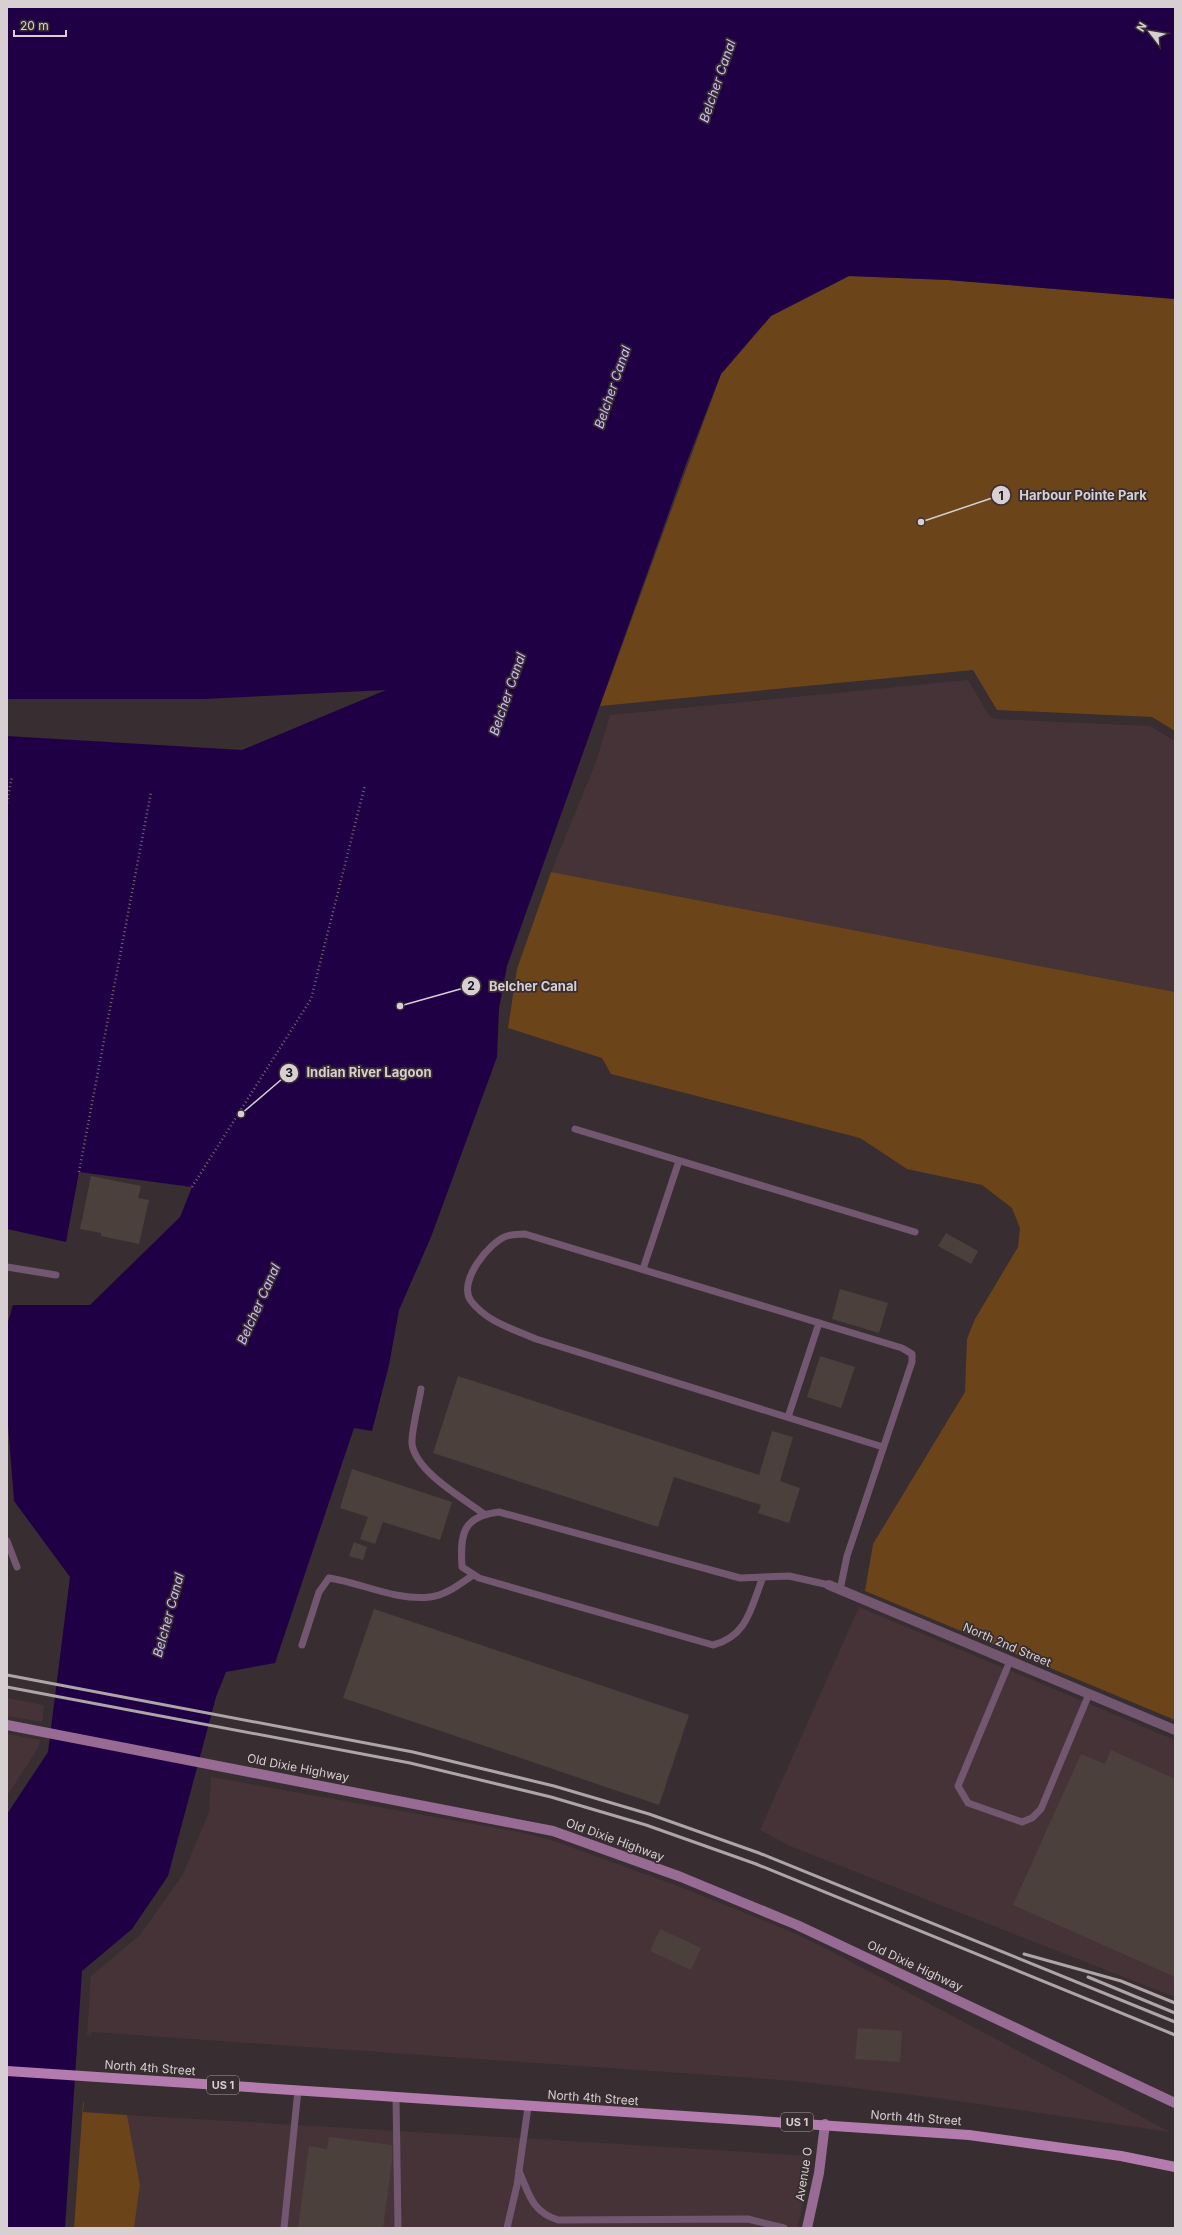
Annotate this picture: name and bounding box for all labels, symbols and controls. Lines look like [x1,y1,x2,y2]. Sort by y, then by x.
scale bar [14,12,66,38]
north arrow [1130,12,1170,52]
text: 20 m [20,18,49,33]
text: N [1133,20,1150,34]
water label: Belcher Canal [695,37,739,125]
water label: Belcher Canal [590,343,634,431]
callout: Harbour Pointe Park [991,483,1154,508]
text: Harbour Pointe Park [1019,487,1147,503]
text: 1 [998,488,1004,503]
water label: Belcher Canal [485,650,529,738]
callout: Belcher Canal [461,974,585,999]
text: 2 [467,978,475,993]
text: Belcher Canal [489,978,577,994]
callout: Indian River Lagoon [279,1060,440,1085]
text: Indian River Lagoon [306,1064,432,1080]
text: 3 [285,1065,293,1080]
water label: Belcher Canal [233,1260,283,1347]
water label: Belcher Canal [149,1570,187,1659]
street label: North 2nd Street [961,1619,1054,1670]
street label: Old Dixie Highway [246,1750,351,1785]
street label: Old Dixie Highway [564,1815,667,1864]
street label: Old Dixie Highway [865,1937,966,1994]
street label: North 4th Street [104,2057,196,2078]
road number: US 1 [207,2076,239,2094]
street label: North 4th Street [547,2087,639,2108]
street label: North 4th Street [870,2107,962,2128]
road number: US 1 [781,2113,813,2131]
street label: Avenue O [792,2146,815,2202]

